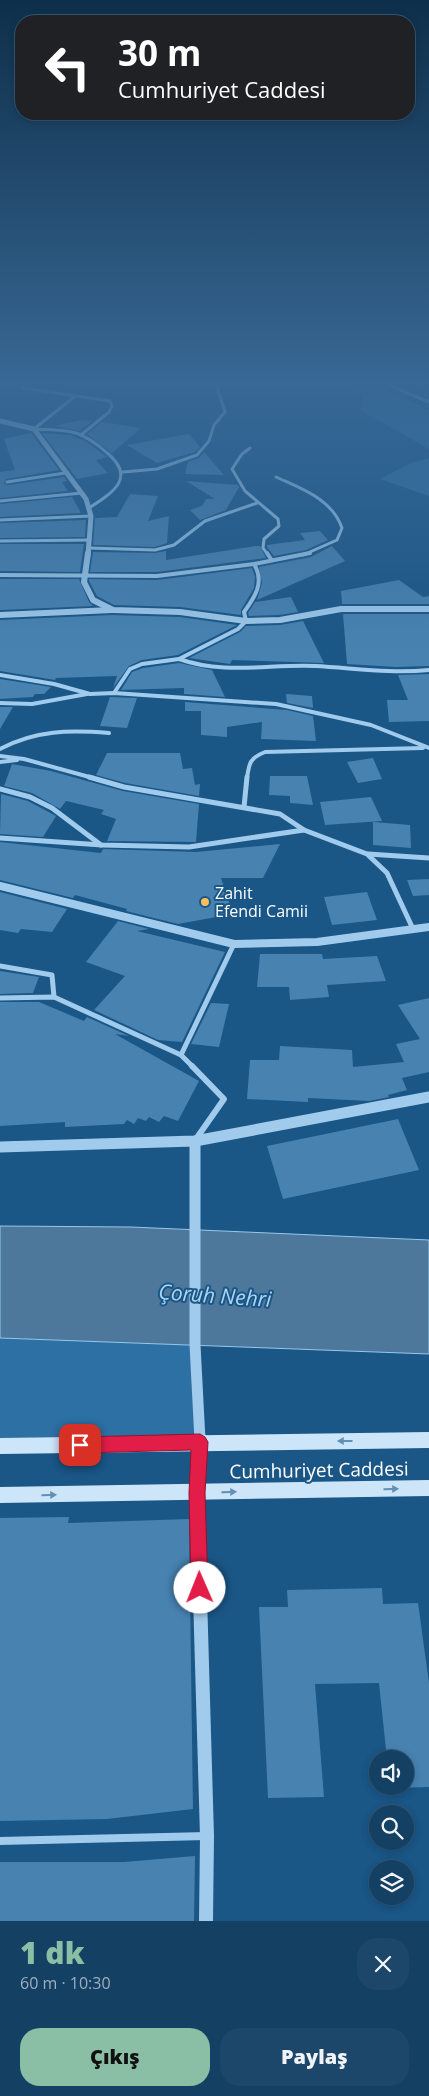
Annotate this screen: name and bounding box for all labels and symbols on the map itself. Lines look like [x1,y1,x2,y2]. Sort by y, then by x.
place label: Zahit Efendi Camii [215,882,308,922]
marker: Zahit Efendi Camii [199,896,211,908]
water label: Çoruh Nehri [158,1277,273,1313]
pin [59,1424,101,1466]
one-way arrow [337,1437,353,1445]
street label: Cumhuriyet Caddesi [229,1455,409,1485]
one-way arrow [383,1485,399,1493]
one-way arrow [221,1488,237,1496]
one-way arrow [41,1491,57,1499]
position arrow [173,1561,225,1613]

